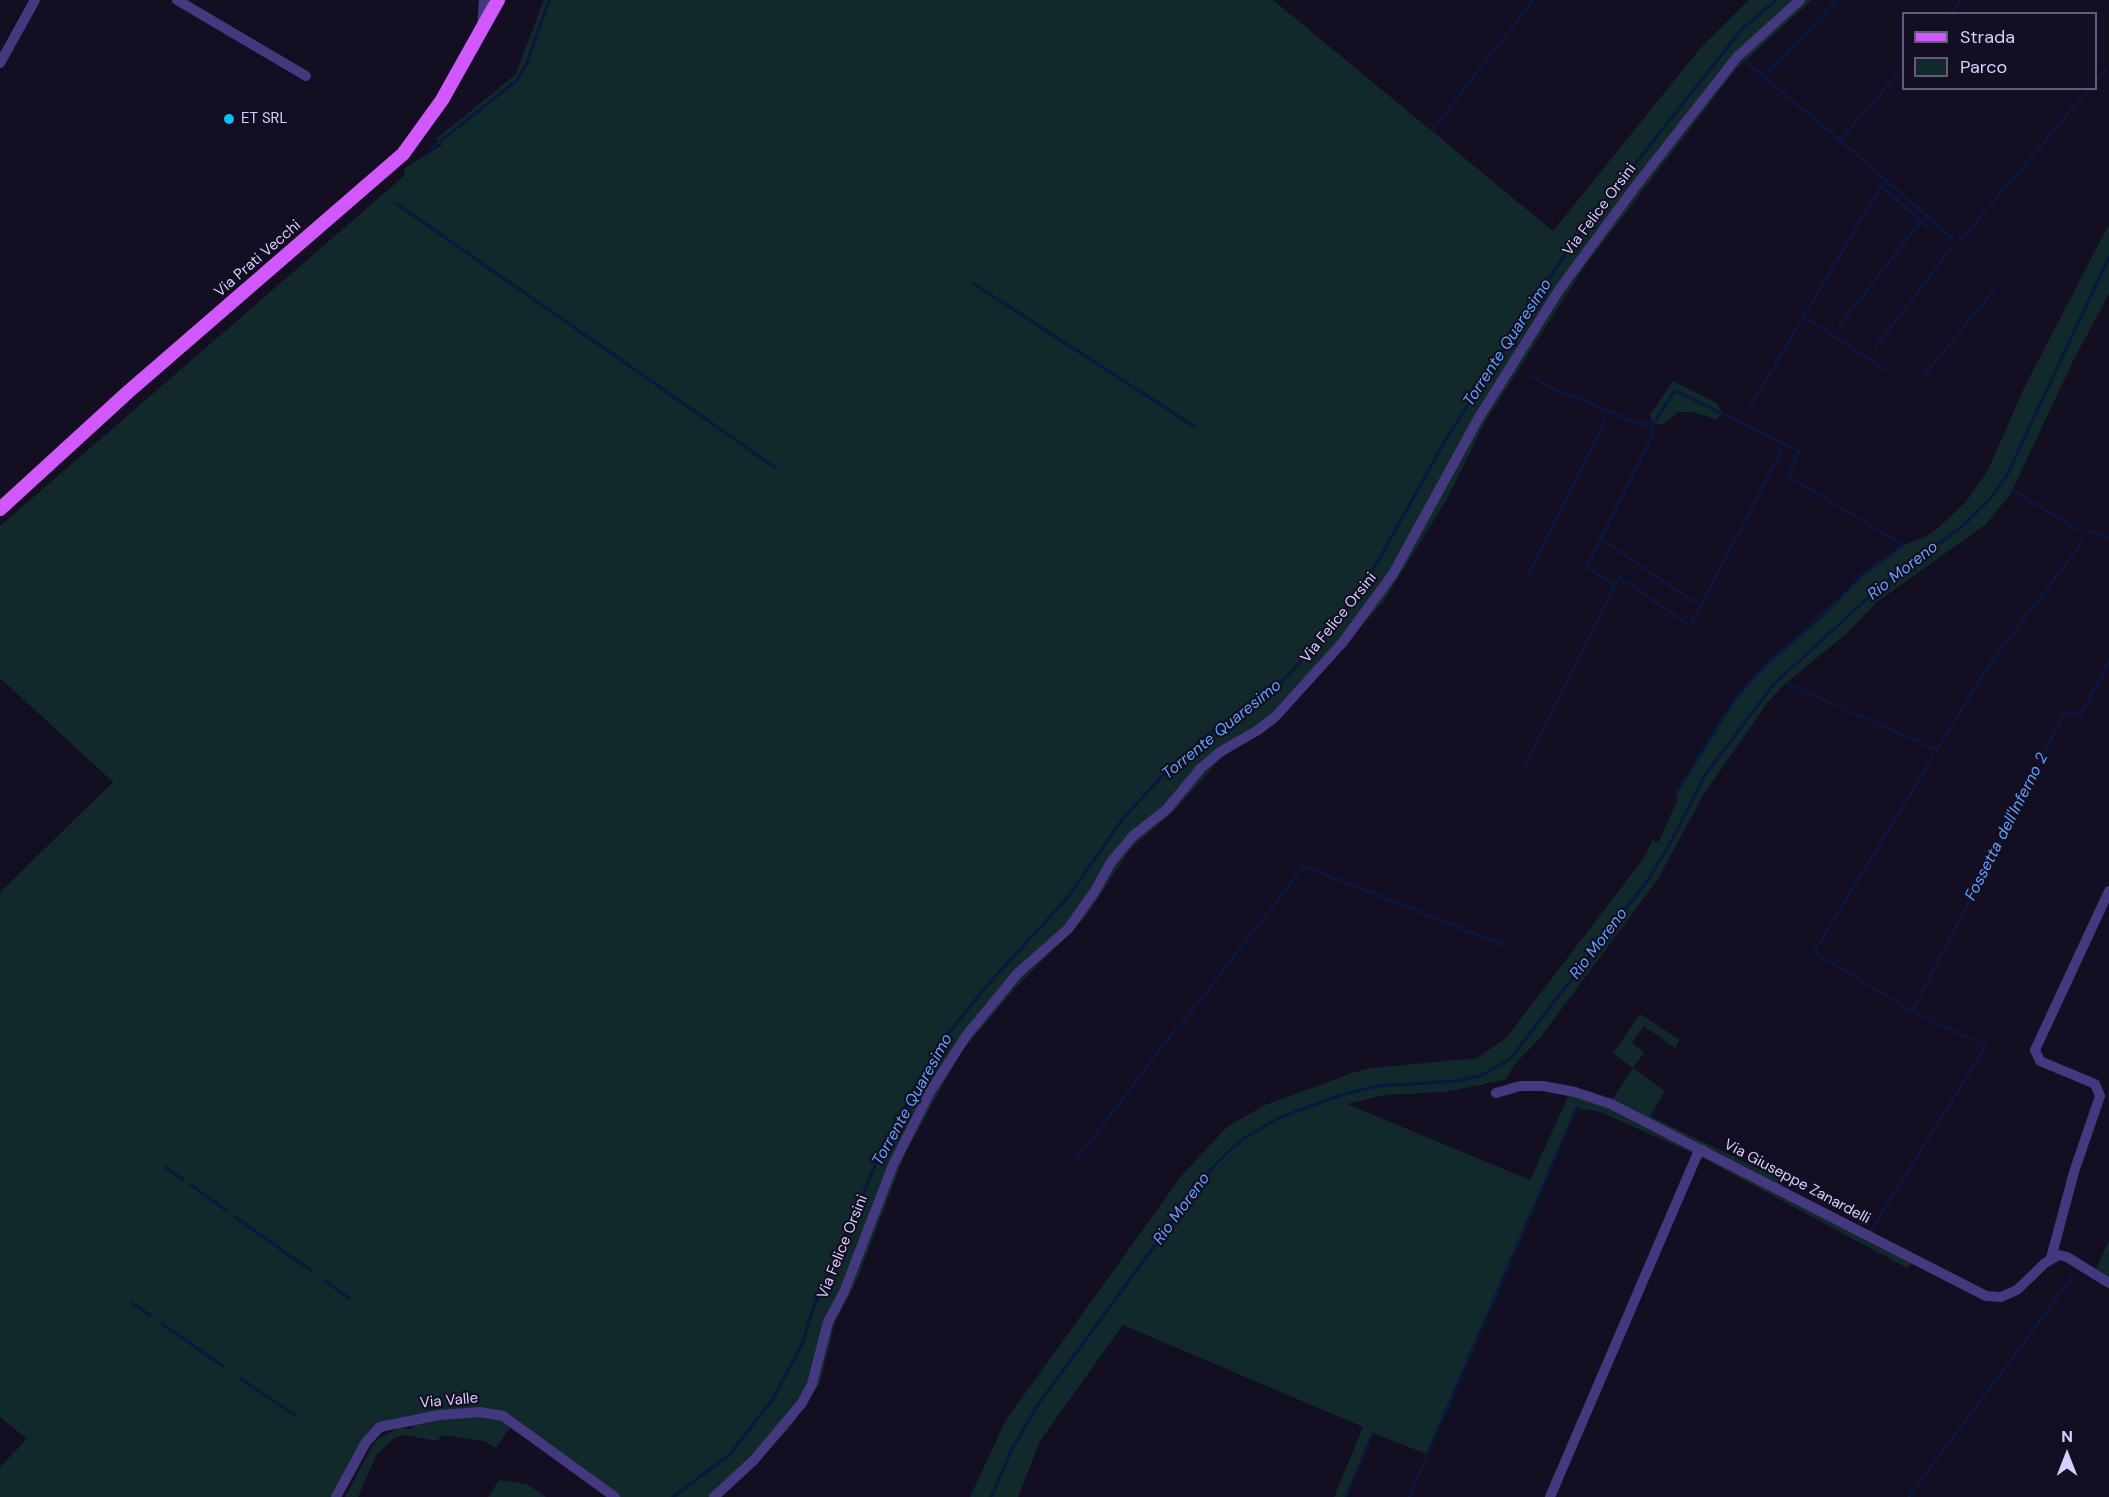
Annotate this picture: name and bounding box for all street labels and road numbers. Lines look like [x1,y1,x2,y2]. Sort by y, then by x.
street label: Via Felice Orsini [1560,160,1640,260]
street label: Via Prati Vecchi [211,217,305,301]
street label: Via Felice Orsini [1297,569,1381,667]
street label: Via Giuseppe Zanardelli [1721,1136,1873,1228]
street label: Via Felice Orsini [814,1192,872,1302]
street label: Via Valle [419,1389,479,1413]

